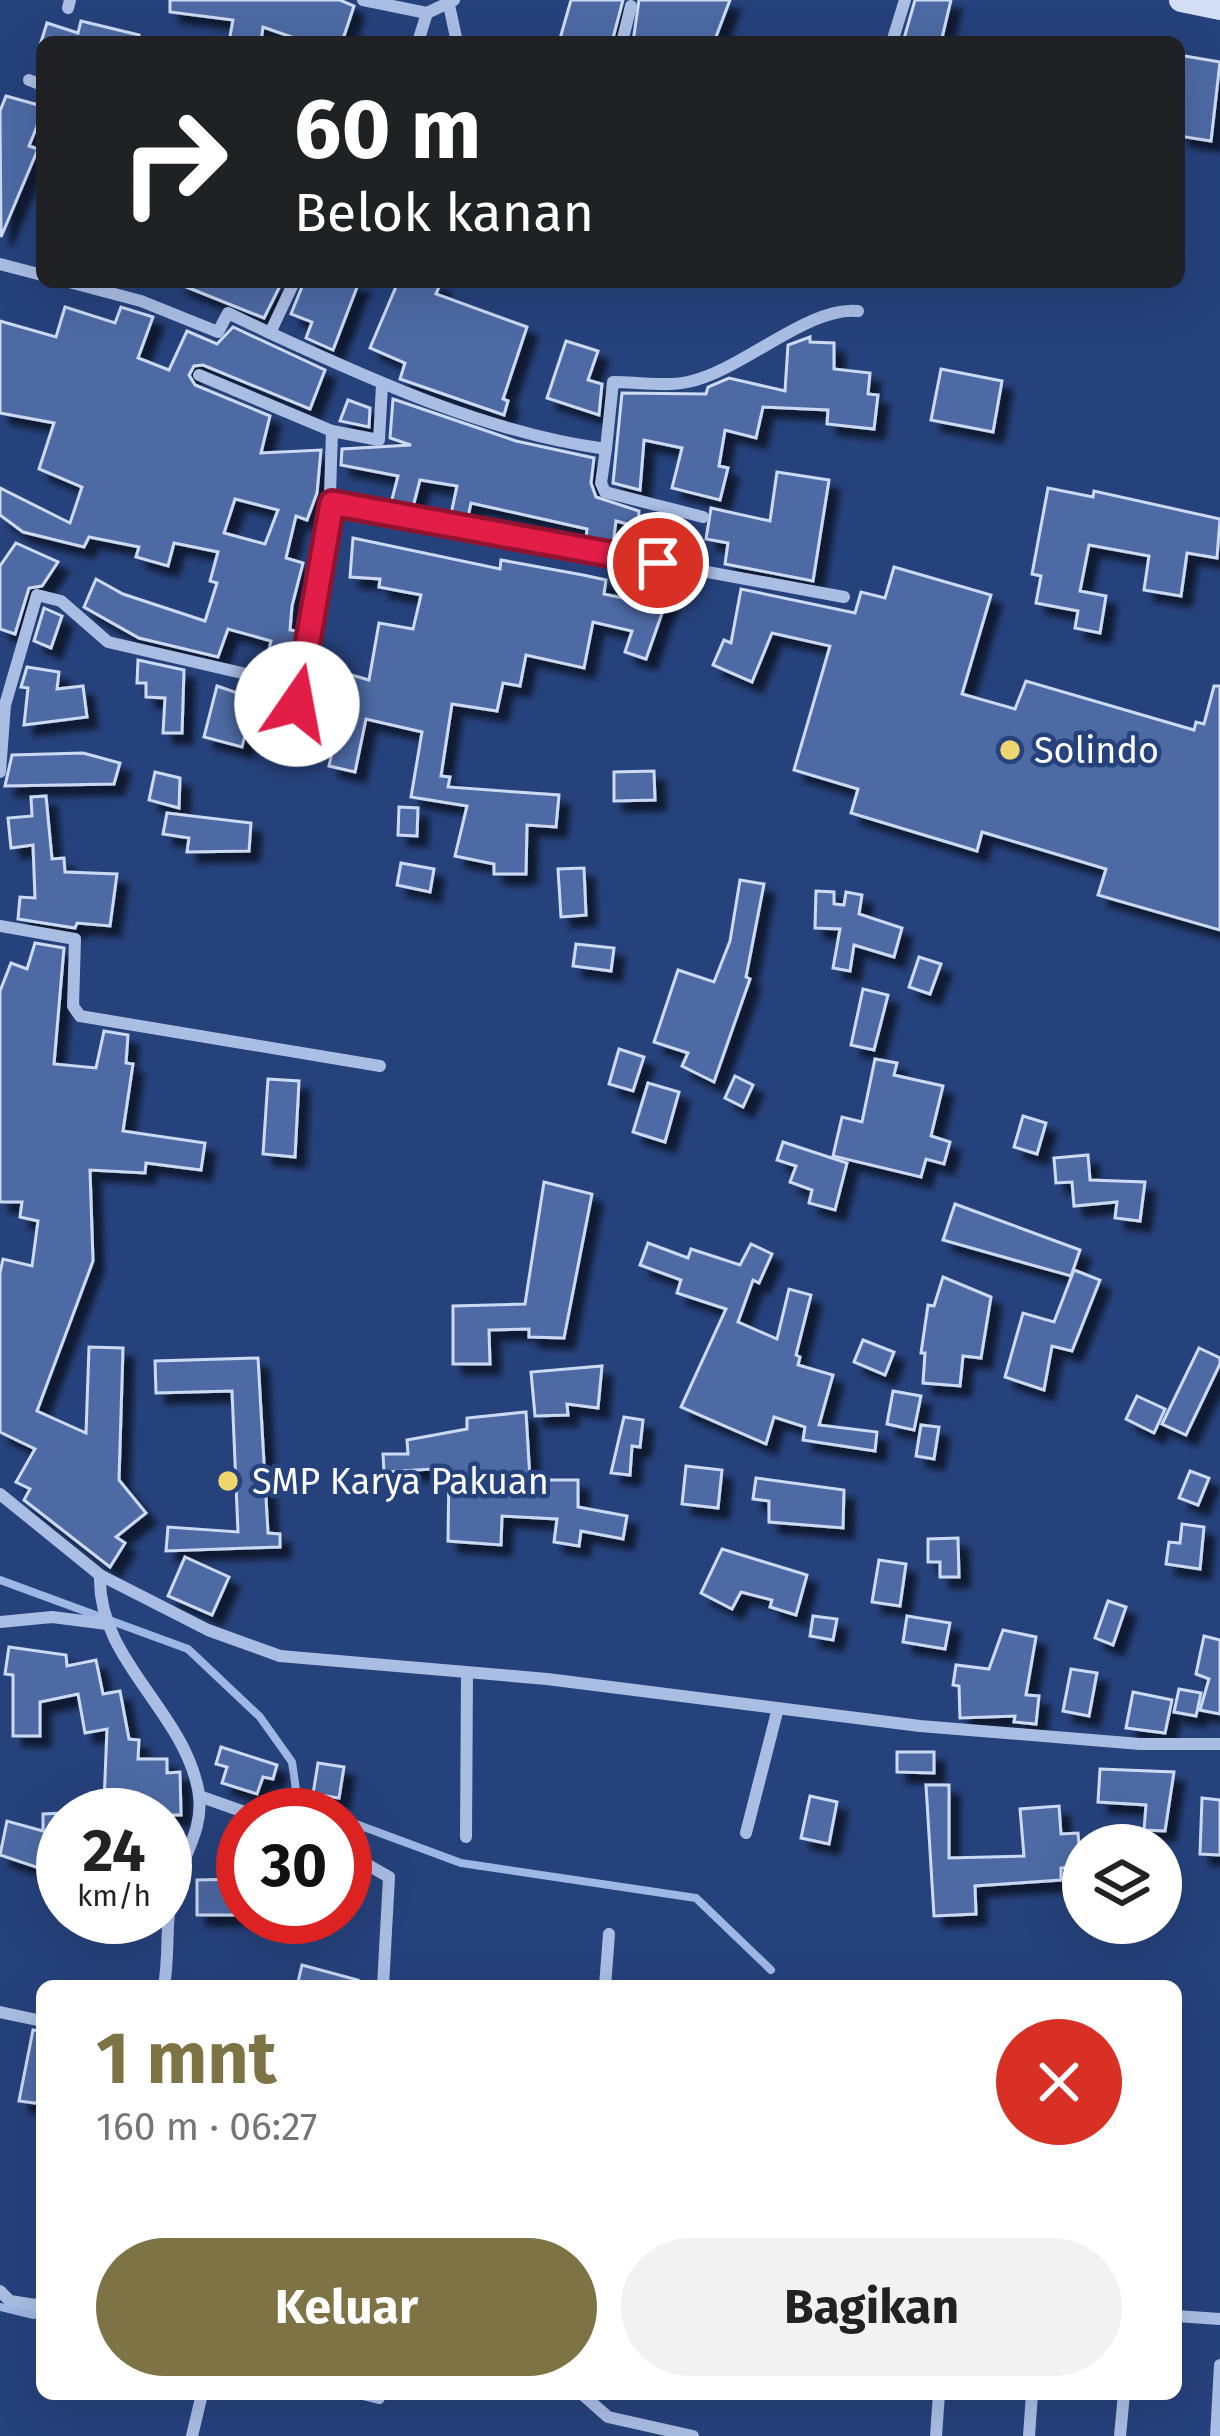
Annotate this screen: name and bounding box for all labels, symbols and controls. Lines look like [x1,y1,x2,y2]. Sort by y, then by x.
text: 60 m [294,79,481,180]
icon: right [96,84,252,240]
text: Belok kanan [294,181,594,245]
pin [607,512,709,614]
icon: arrive [625,530,691,596]
position arrow [234,641,360,767]
place label: Solindo [1034,729,1159,773]
marker: Solindo [997,737,1023,763]
place label: SMP Karya Pakuan [252,1460,549,1504]
marker: SMP Karya Pakuan [215,1468,241,1494]
speed limit sign: 30 [216,1788,372,1944]
text: 24 [82,1815,146,1887]
map controls [1062,1824,1182,1944]
button: layers [1062,1824,1182,1944]
text: km/h [77,1878,151,1914]
text: 1 mnt [96,2016,277,2102]
button: close [996,2019,1122,2145]
text: 160 m · 06:27 [96,2104,317,2150]
button: Keluar [96,2238,597,2376]
button: Bagikan [621,2238,1122,2376]

